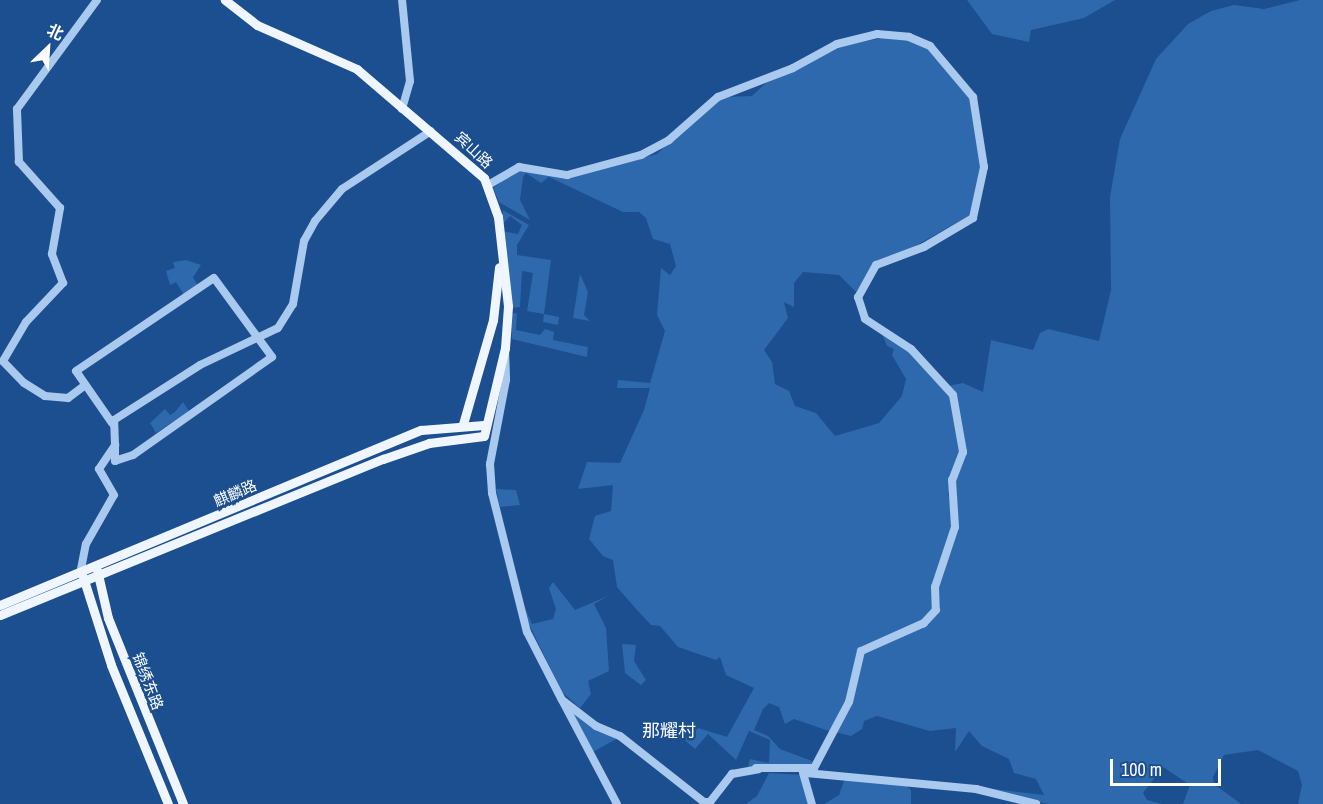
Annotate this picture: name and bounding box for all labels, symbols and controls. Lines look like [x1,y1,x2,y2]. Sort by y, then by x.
north arrow [18,18,78,78]
text: 北 [44,18,68,45]
street label: 宾山路 [451,128,497,172]
street label: 麒麟路 [211,476,259,510]
street label: 锦绣东路 [129,650,167,712]
district label: 那耀村 [642,720,696,742]
scale bar [1113,747,1224,785]
text: 100 m [1121,757,1162,782]

